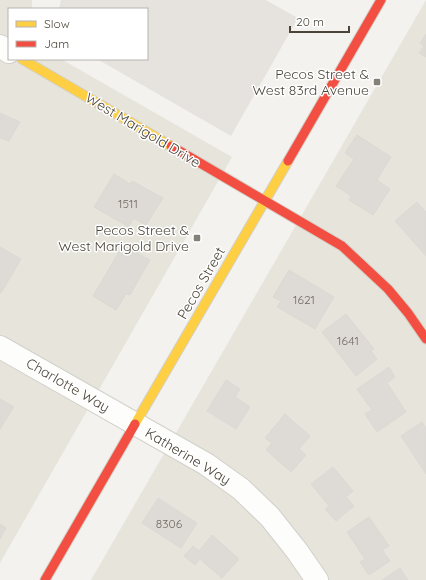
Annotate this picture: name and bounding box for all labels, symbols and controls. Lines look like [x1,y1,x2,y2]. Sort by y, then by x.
legend [8,8,148,60]
scale bar [290,8,349,34]
text: 20 m [296,14,324,29]
text: Slow [44,16,70,31]
text: Jam [44,36,69,51]
place label: Pecos Street & West 83rd Avenue [252,65,369,99]
marker: Pecos Street & West 83rd Avenue [372,77,382,87]
street label: West Marigold Drive [82,89,204,171]
house number: 1511 [118,196,138,211]
place label: Pecos Street & West Marigold Drive [58,221,189,255]
marker: Pecos Street & West Marigold Drive [192,233,202,243]
street label: Pecos Street [173,243,229,322]
house number: 1621 [293,292,315,307]
house number: 1641 [337,333,359,348]
street label: Charlotte Way [23,354,113,416]
street label: Katherine Way [142,423,234,489]
house number: 8306 [156,516,183,531]

